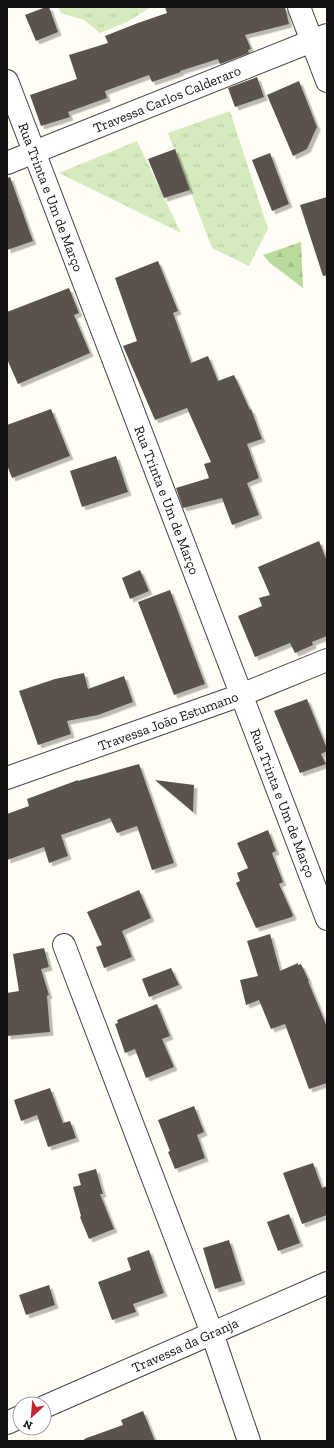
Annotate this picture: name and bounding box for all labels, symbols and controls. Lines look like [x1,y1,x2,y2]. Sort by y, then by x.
street label: Travessa Carlos Calderaro [91,62,244,137]
street label: Rua Trinta e Um de Março [14,120,87,274]
street label: Rua Trinta e Um de Março [130,423,203,577]
street label: Travessa João Estumano [96,688,241,755]
street label: Rua Trinta e Um de Março [246,726,319,880]
street label: Travessa da Granja [129,1314,241,1377]
north arrow [12,1396,52,1436]
text: N [21,1417,34,1432]

